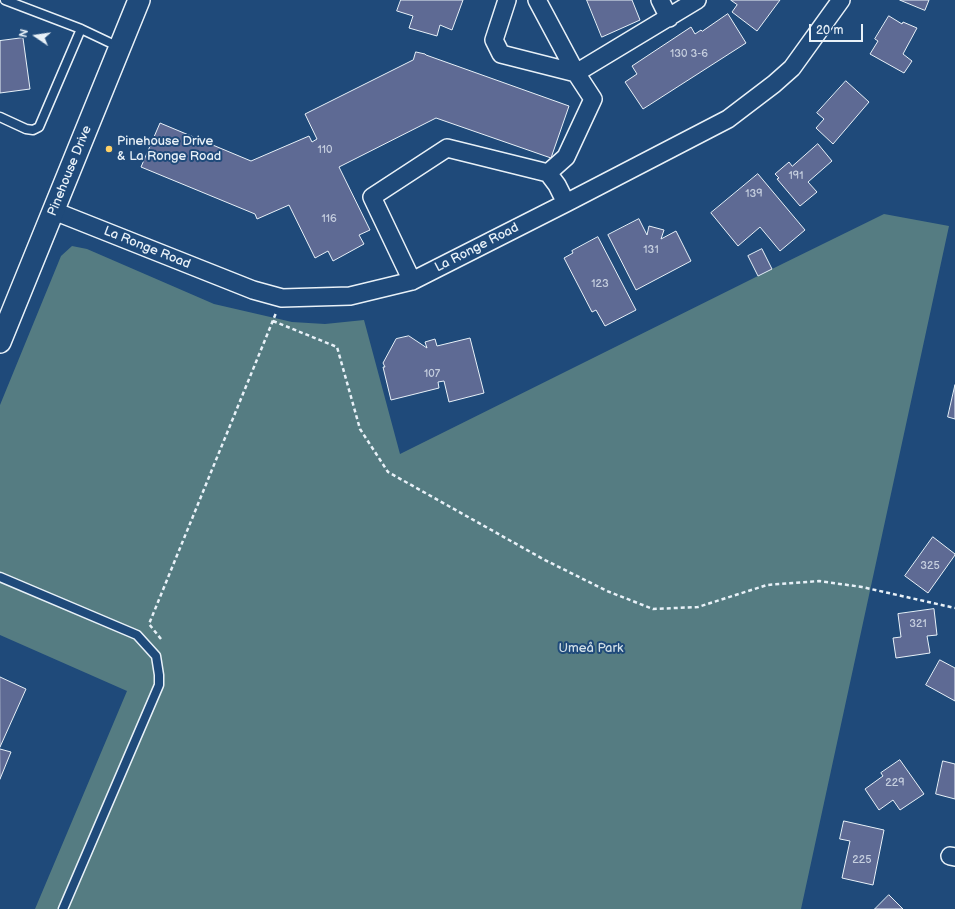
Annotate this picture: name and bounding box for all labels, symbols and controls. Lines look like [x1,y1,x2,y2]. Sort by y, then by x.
north arrow [16,16,56,56]
scale bar [811,16,865,42]
text: 20 m [816,23,843,38]
text: N [17,28,31,39]
house number: 130 3-6 [670,47,708,61]
street label: Pinehouse Drive [45,123,95,219]
place label: Pinehouse Drive & La Ronge Road [117,134,221,165]
house number: 110 [318,143,332,157]
marker: Pinehouse Drive & La Ronge Road [104,144,114,154]
house number: 191 [789,169,803,183]
house number: 139 [745,187,763,201]
house number: 116 [321,212,337,226]
street label: La Ronge Road [432,220,522,276]
street label: La Ronge Road [101,224,193,272]
house number: 131 [643,243,659,257]
house number: 123 [591,277,609,291]
house number: 107 [424,367,440,381]
house number: 325 [920,559,940,573]
house number: 321 [909,617,927,631]
park label: Umeå Park [559,641,623,657]
house number: 229 [885,776,905,790]
house number: 225 [852,853,872,867]

